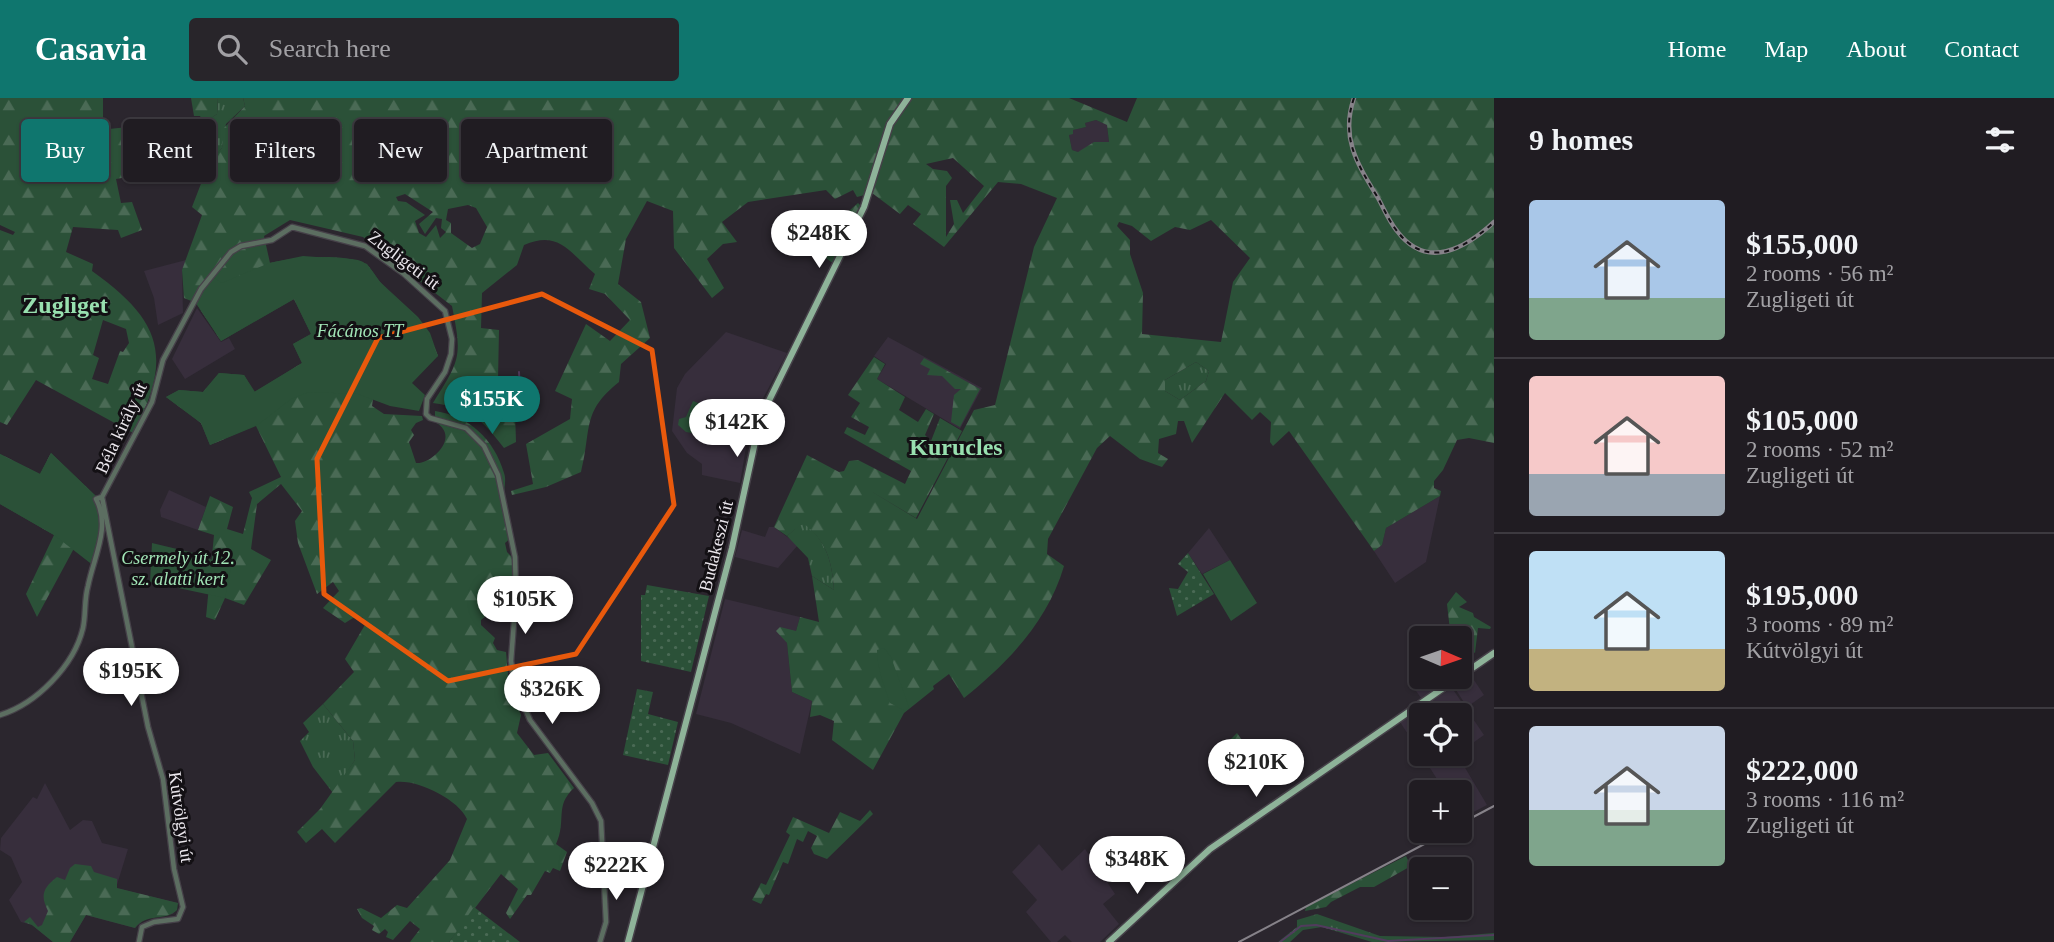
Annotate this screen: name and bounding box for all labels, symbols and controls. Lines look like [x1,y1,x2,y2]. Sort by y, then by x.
search box [189,18,679,81]
icon: search [213,30,251,68]
text: Casavia [35,31,147,67]
text: Search here [269,34,391,63]
text: Home [1668,36,1726,62]
text: Map [1764,36,1808,62]
text: About [1846,36,1906,62]
text: Contact [1944,36,2019,62]
chip: Buy [21,119,109,182]
chip: Rent [123,119,216,182]
chip: Filters [230,119,340,182]
chip: New [354,119,447,182]
chip: Apartment [461,119,612,182]
icon: filters [1981,121,2019,159]
text: 9 homes [1529,123,1633,156]
pin: $248K [770,211,868,270]
text: $248K [787,220,851,245]
street label: Zugligeti út [364,227,444,293]
text: $155,000 [1746,227,1859,260]
icon: home [1585,228,1669,312]
text: 2 rooms · 56 m² [1746,261,1893,286]
text: Zugligeti út [1746,287,1854,312]
district label: Zugliget [22,292,108,318]
park label: Fácános TT [316,321,405,341]
pin: $155K [443,376,541,436]
street label: Béla király út [91,379,151,477]
text: $155K [460,386,524,411]
pin: $142K [688,400,786,459]
text: $105,000 [1746,403,1859,436]
icon: home [1585,404,1669,488]
text: $142K [705,409,769,434]
district label: Kurucles [909,434,1003,460]
text: 2 rooms · 52 m² [1746,437,1893,462]
text: Zugligeti út [1746,463,1854,488]
street label: Budakeszi út [695,498,737,594]
park label: Csermely út 12. sz. alatti kert [121,548,235,589]
pin: $105K [476,576,574,636]
text: $195,000 [1746,578,1859,611]
icon: home [1585,579,1669,663]
text: $105K [493,586,557,611]
text: 3 rooms · 89 m² [1746,612,1893,637]
north arrow [1409,626,1472,690]
map controls [1409,626,1472,920]
text: Kútvölgyi út [1746,638,1863,663]
pin: $195K [82,648,180,708]
text: $195K [99,658,163,683]
pin: $326K [503,666,601,726]
text: $326K [520,676,584,701]
button: locate [1409,703,1472,766]
pin: $210K [1207,740,1305,799]
text: $210K [1224,749,1288,774]
text: $222,000 [1746,753,1859,786]
icon: home [1585,754,1669,838]
street label: Kútvölgyi út [165,770,197,864]
button: + [1409,780,1472,843]
text: 3 rooms · 116 m² [1746,787,1904,812]
text: Zugligeti út [1746,813,1854,838]
pin: $348K [1088,836,1186,896]
pin: $222K [567,842,665,902]
text: $348K [1105,846,1169,871]
text: $222K [584,852,648,877]
button: − [1409,857,1472,920]

